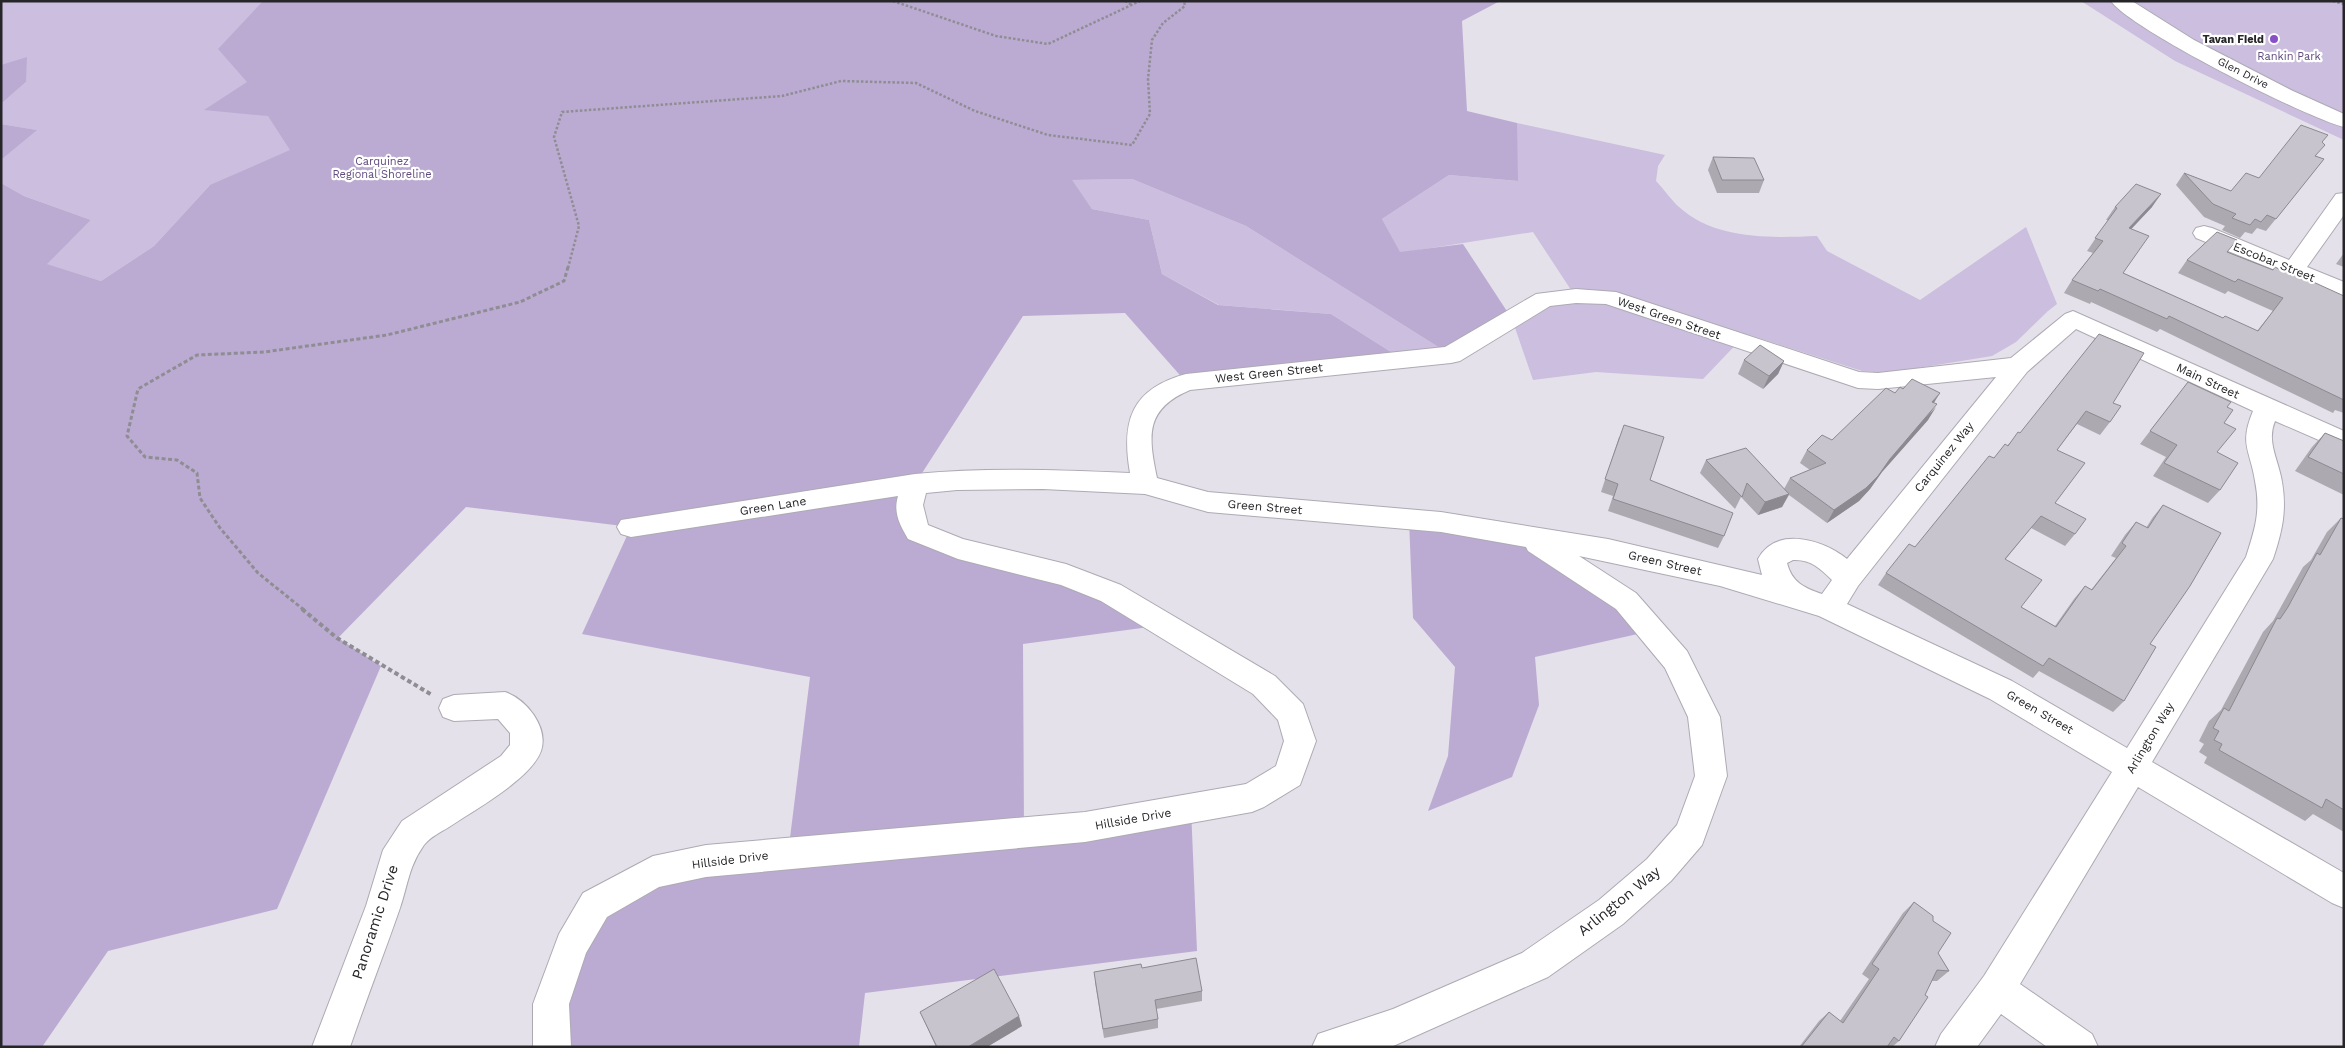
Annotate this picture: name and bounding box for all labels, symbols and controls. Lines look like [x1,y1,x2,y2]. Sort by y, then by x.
place label: Tavan Field [2202,33,2264,46]
marker: Tavan Field [2268,33,2280,45]
park label: Rankin Park [2257,50,2321,63]
street label: Glen Drive [2215,55,2271,91]
park label: Carquinez Regional Shoreline [332,155,432,181]
street label: Escobar Street [2231,239,2317,285]
street label: West Green Street [1615,294,1723,342]
street label: West Green Street [1214,360,1324,386]
street label: Main Street [2174,360,2242,402]
street label: Carquinez Way [1911,419,1977,495]
street label: Green Lane [739,494,807,518]
street label: Green Street [1227,497,1303,517]
street label: Green Street [1627,548,1703,578]
street label: Green Street [2004,687,2076,737]
street label: Arlington Way [2123,699,2177,776]
street label: Hillside Drive [1094,805,1172,833]
street label: Hillside Drive [691,848,769,872]
street label: Panoramic Drive [348,862,402,982]
street label: Arlington Way [1574,862,1664,940]

